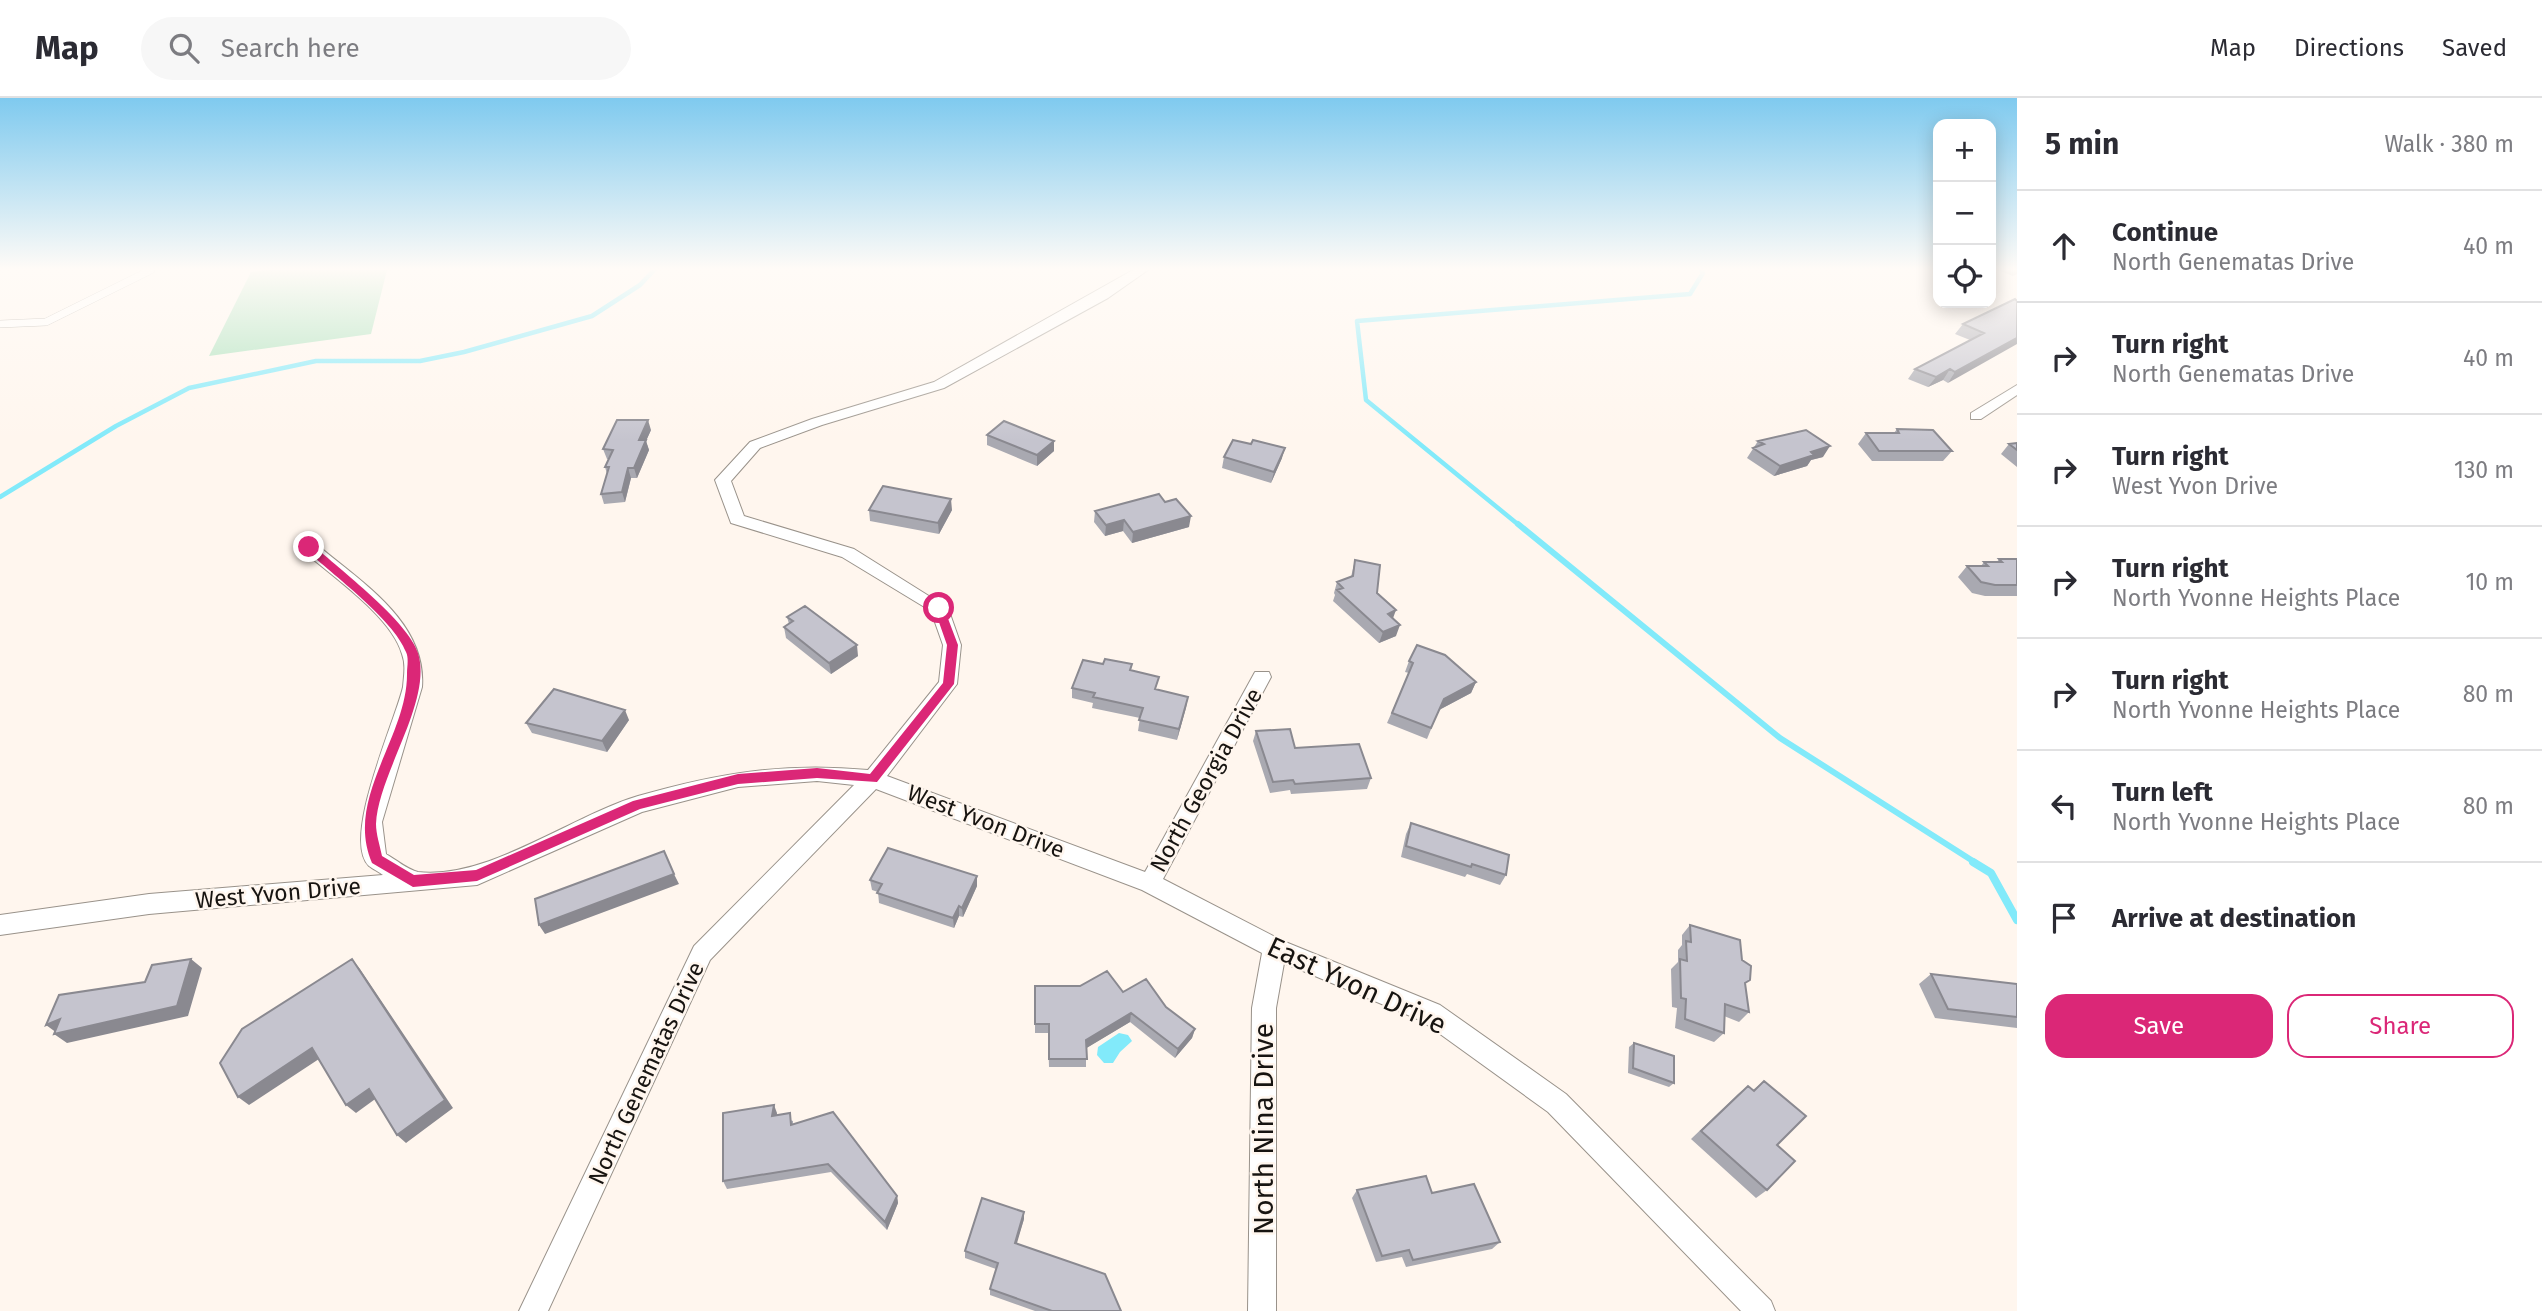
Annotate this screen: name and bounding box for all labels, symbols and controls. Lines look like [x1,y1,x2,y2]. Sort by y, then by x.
search box [141,17,631,80]
text: Map [35,28,99,68]
icon: search [165,29,203,67]
text: Search here [221,33,360,64]
text: Map [2210,34,2256,62]
text: Directions [2294,34,2404,62]
text: Saved [2442,34,2507,62]
map controls [1933,119,1996,308]
button: + [1933,119,1996,182]
text: 5 min [2045,126,2119,162]
text: Walk · 380 m [2384,130,2514,158]
button: − [1933,182,1996,245]
text: Continue [2112,217,2218,248]
icon: ahead [2045,227,2083,265]
text: 40 m [2463,232,2514,260]
button: locate [1933,245,1996,308]
text: North Genematas Drive [2112,248,2354,276]
text: Turn right [2112,329,2229,360]
icon: right [2045,339,2083,377]
text: 40 m [2463,344,2514,372]
text: North Genematas Drive [2112,360,2354,388]
text: Turn right [2112,441,2229,472]
icon: right [2045,451,2083,489]
text: 130 m [2454,456,2514,484]
text: West Yvon Drive [2112,472,2278,500]
route end [293,531,324,562]
text: Turn right [2112,553,2229,584]
icon: right [2045,563,2083,601]
text: 10 m [2465,568,2514,596]
text: North Yvonne Heights Place [2112,584,2400,612]
route start [923,592,954,623]
text: Turn right [2112,665,2229,696]
icon: right [2045,675,2083,713]
text: 80 m [2463,680,2514,708]
street label: North Georgia Drive [1144,683,1268,877]
text: North Yvonne Heights Place [2112,696,2400,724]
text: Turn left [2112,777,2213,808]
street label: West Yvon Drive [903,778,1069,864]
icon: left [2045,787,2083,825]
text: 80 m [2463,792,2514,820]
text: North Yvonne Heights Place [2112,808,2400,836]
street label: West Yvon Drive [194,872,362,914]
icon: arrive [2045,899,2083,937]
text: Arrive at destination [2112,903,2356,934]
street label: East Yvon Drive [1262,930,1452,1041]
street label: North Genematas Drive [582,957,710,1189]
button: Save [2045,994,2273,1058]
button: Share [2287,994,2514,1058]
street label: North Nina Drive [1247,1023,1280,1235]

